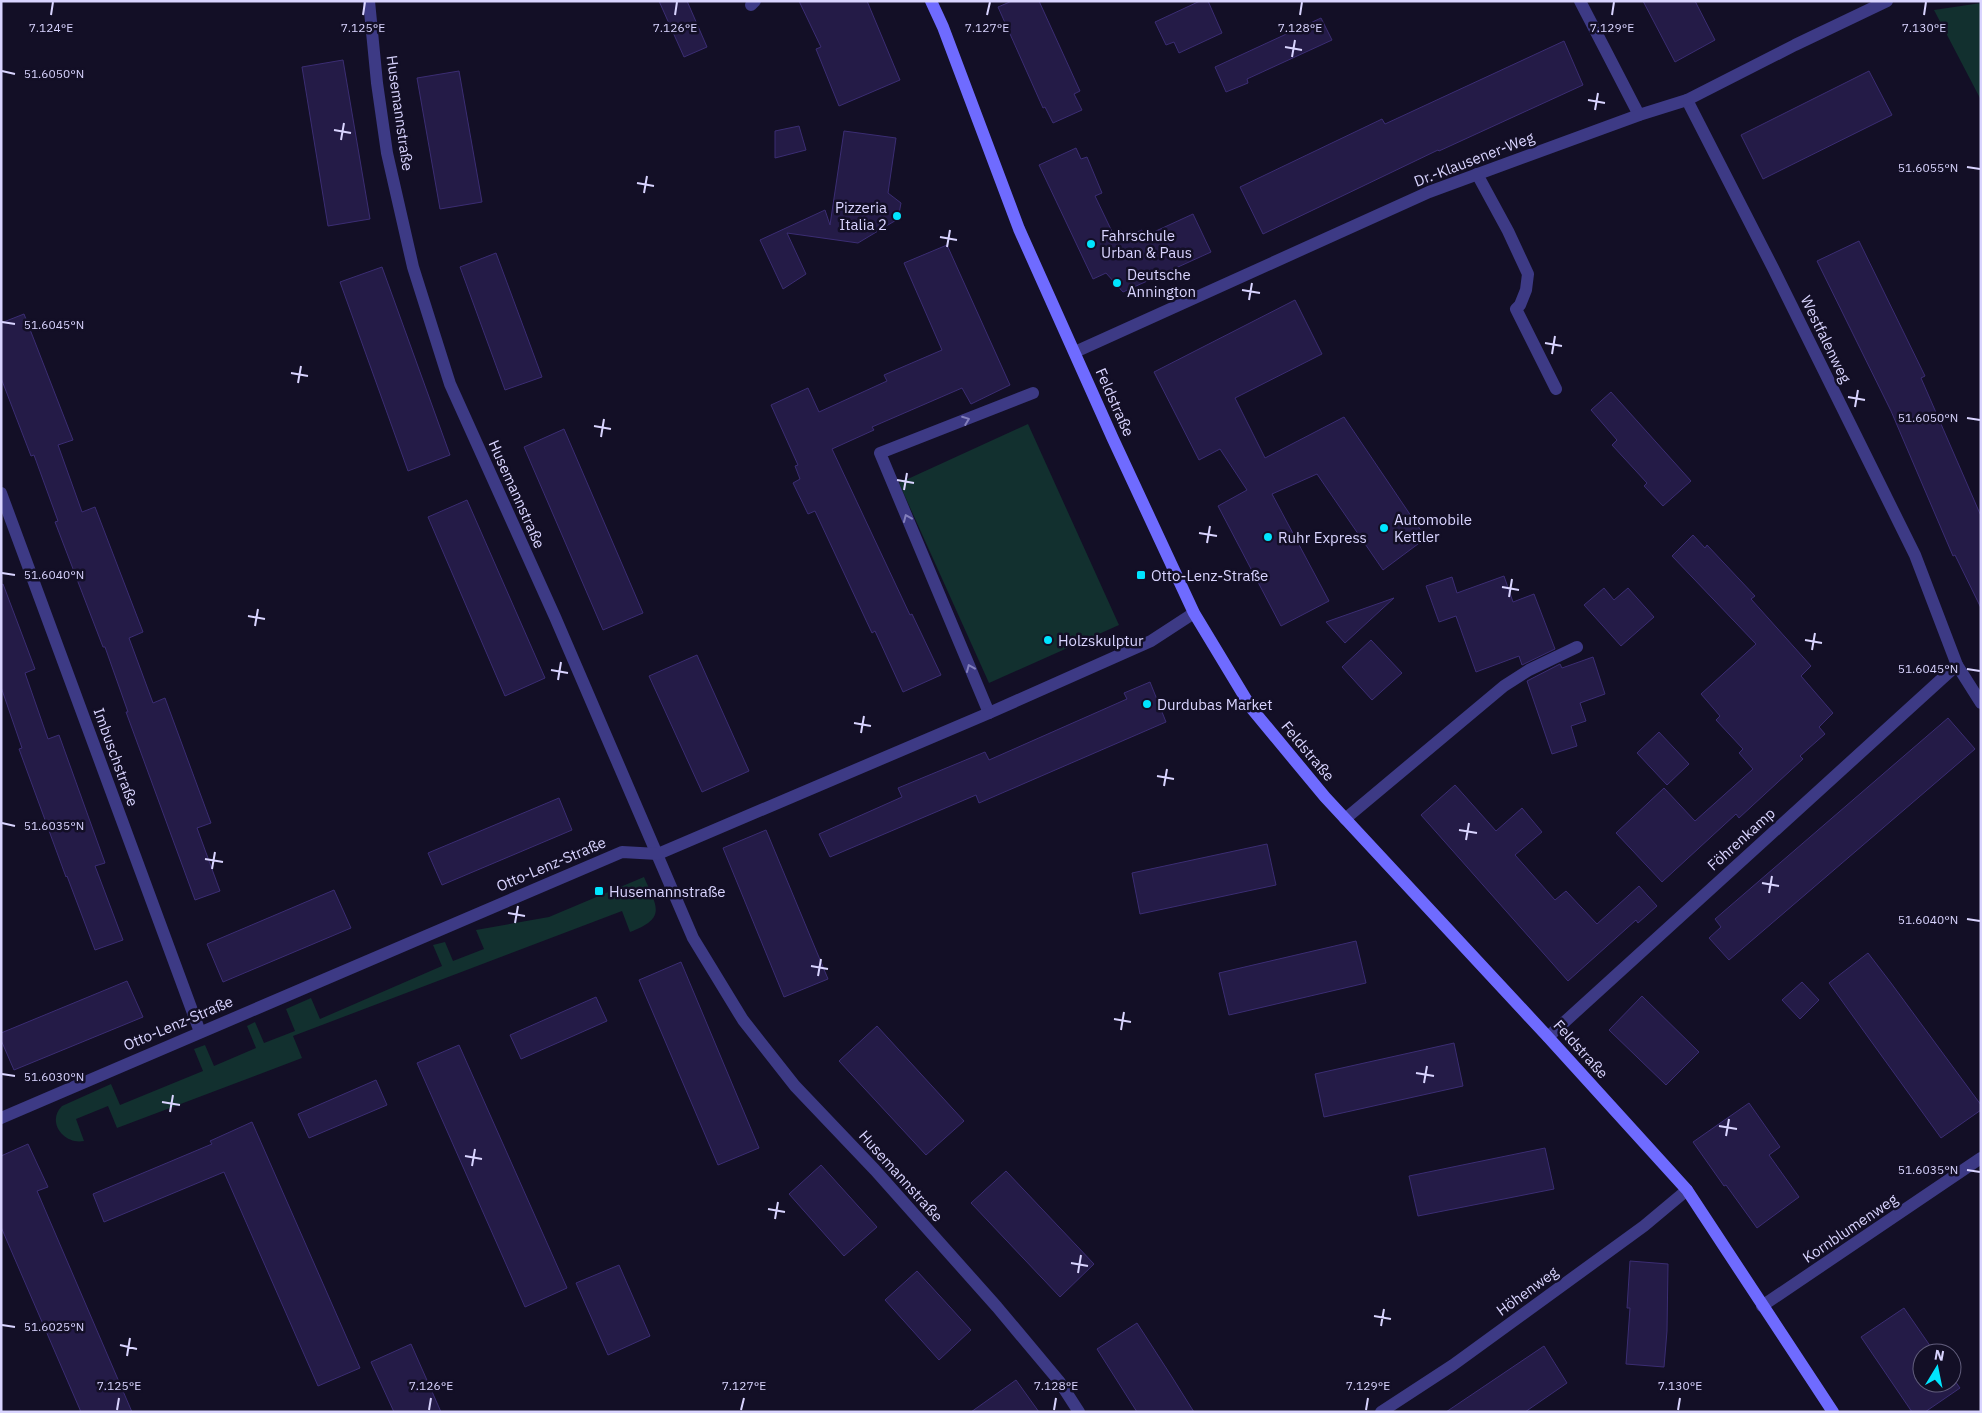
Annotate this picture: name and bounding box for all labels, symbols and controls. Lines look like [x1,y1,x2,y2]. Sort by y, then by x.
text: 7.124°E [29,20,73,35]
text: 7.125°E [341,20,385,35]
text: 7.126°E [653,20,697,35]
text: 7.127°E [965,20,1009,35]
text: 7.128°E [1278,20,1322,35]
text: 7.129°E [1590,20,1634,35]
text: 7.130°E [1902,20,1946,35]
street label: Husemannstraße [382,54,418,172]
text: 51.6050°N [24,66,84,81]
street label: Dr.-Klausener-Weg [1411,127,1537,191]
text: 51.6055°N [1898,160,1958,175]
place label: Pizzeria Italia 2 [835,198,887,234]
marker: Pizzeria Italia 2 [891,210,903,222]
place label: Fahrschule Urban & Paus [1101,226,1192,262]
marker: Fahrschule Urban & Paus [1085,238,1097,250]
place label: Deutsche Annington [1127,265,1196,301]
marker: Deutsche Annington [1111,277,1123,289]
street label: Westfalenweg [1797,292,1855,386]
text: 51.6045°N [24,317,84,332]
street label: Feldstraße [1092,365,1138,439]
text: 51.6050°N [1898,410,1958,425]
one-way arrow [961,416,969,426]
street label: Husemannstraße [485,437,549,551]
place label: Automobile Kettler [1394,510,1472,546]
one-way arrow [903,514,914,523]
marker: Automobile Kettler [1378,522,1390,534]
place label: Ruhr Express [1278,528,1367,547]
marker: Ruhr Express [1262,531,1274,543]
place label: Otto-Lenz-Straße [1151,566,1268,585]
text: 51.6040°N [24,567,84,582]
marker: Otto-Lenz-Straße [1135,569,1147,581]
place label: Holzskulptur [1058,631,1144,650]
marker: Holzskulptur [1042,634,1054,646]
text: 51.6045°N [1898,661,1958,676]
one-way arrow [966,664,976,673]
place label: Durdubas Market [1157,695,1273,714]
marker: Durdubas Market [1141,698,1153,710]
street label: Imbuschstraße [89,705,143,809]
street label: Feldstraße [1277,717,1339,785]
street label: Föhrenkamp [1703,804,1779,874]
text: 51.6035°N [24,818,84,833]
street label: Otto-Lenz-Straße [493,832,609,896]
place label: Husemannstraße [609,882,726,901]
marker: Husemannstraße [593,885,605,897]
text: 51.6040°N [1898,912,1958,927]
street label: Otto-Lenz-Straße [120,991,236,1055]
street label: Feldstraße [1550,1016,1612,1082]
text: 51.6030°N [24,1069,84,1084]
street label: Husemannstraße [855,1126,947,1226]
text: 51.6035°N [1898,1162,1958,1177]
street label: Kornblumenweg [1799,1189,1901,1267]
street label: Höhenweg [1492,1262,1562,1320]
text: 51.6025°N [24,1319,84,1334]
north arrow [1912,1343,1962,1393]
text: N [1933,1345,1946,1365]
text: 7.125°E [97,1378,141,1393]
text: 7.126°E [409,1378,453,1393]
text: 7.127°E [722,1378,766,1393]
text: 7.128°E [1034,1378,1078,1393]
text: 7.129°E [1346,1378,1390,1393]
text: 7.130°E [1658,1378,1702,1393]

